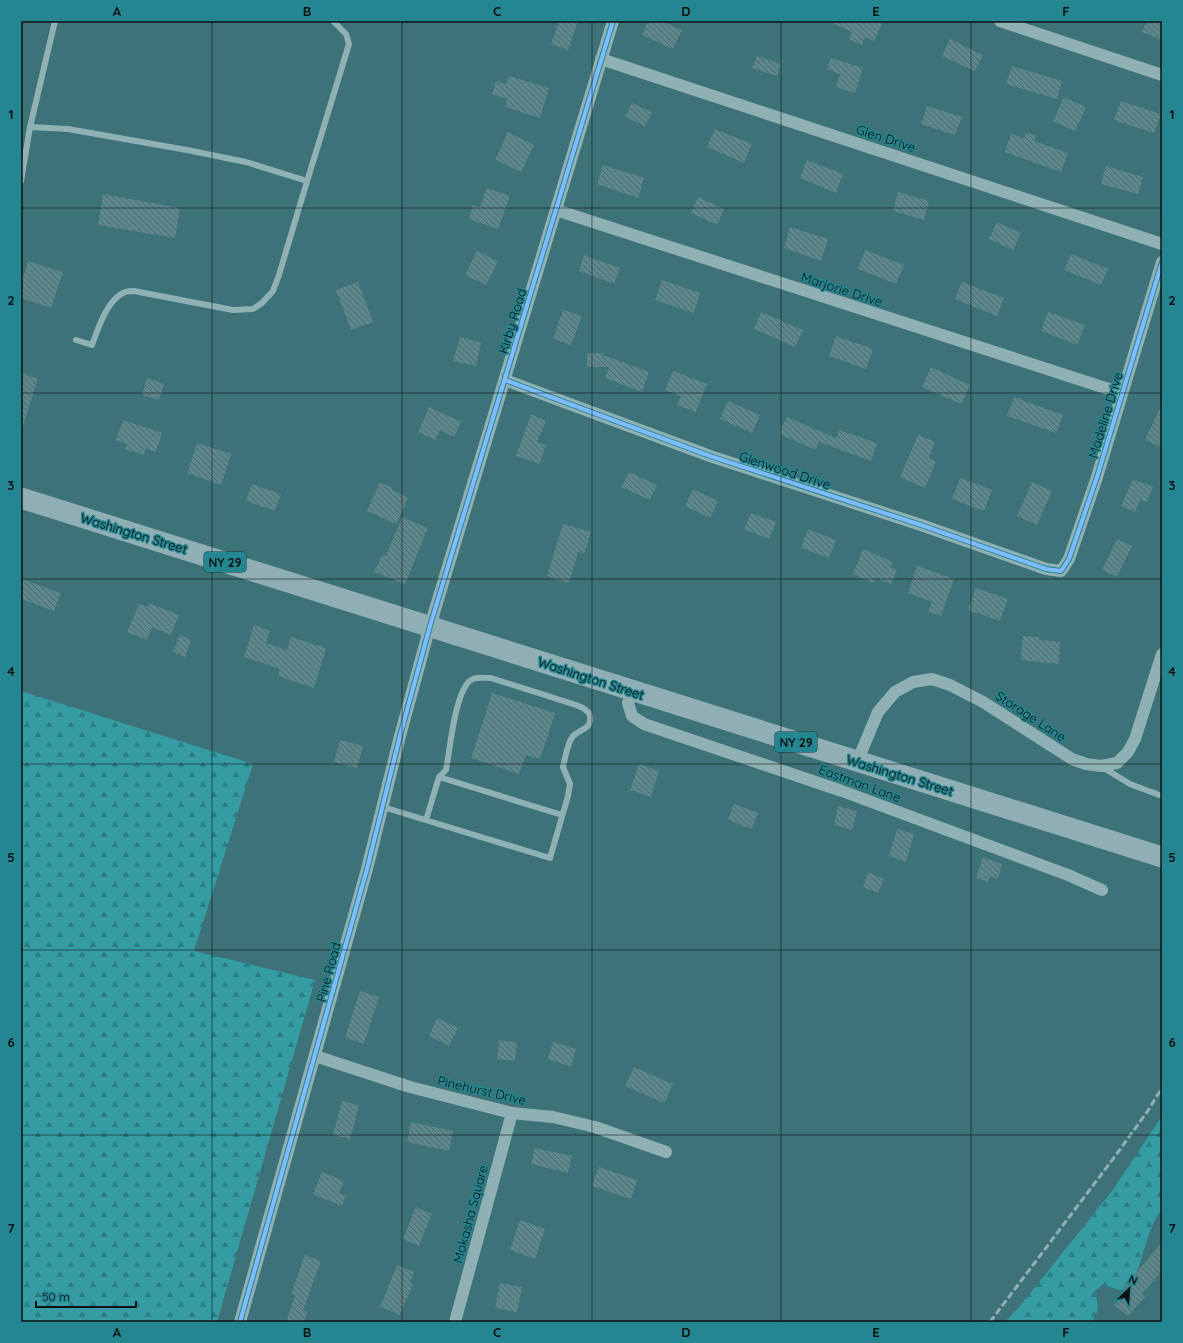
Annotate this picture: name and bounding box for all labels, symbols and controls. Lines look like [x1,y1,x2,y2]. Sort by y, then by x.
text: A [113,3,122,19]
text: B [303,3,311,19]
text: C [493,3,501,19]
text: D [681,3,691,19]
text: E [872,3,880,19]
text: F [1062,3,1070,19]
text: 1 [8,106,14,122]
text: 1 [1169,106,1175,122]
street label: Glen Drive [854,121,918,155]
street label: Marjorie Drive [799,268,885,310]
street label: Kirby Road [494,286,530,356]
text: 2 [7,292,15,308]
text: 2 [1168,292,1176,308]
street label: Madeline Drive [1084,370,1126,460]
street label: Glenwood Drive [737,448,833,492]
text: 3 [8,477,15,493]
text: 3 [1169,477,1176,493]
street label: Washington Street [79,509,189,557]
road number: NY 29 [204,552,246,572]
street label: Washington Street [536,653,646,703]
text: 4 [7,663,15,679]
text: 4 [1168,663,1176,679]
street label: Storage Lane [993,687,1069,745]
road number: NY 29 [775,732,817,752]
street label: Washington Street [845,751,955,799]
street label: Eastman Lane [817,761,903,805]
text: 5 [7,849,15,865]
text: 5 [1168,849,1176,865]
street label: Pine Road [312,940,344,1004]
text: 6 [7,1034,15,1050]
text: 6 [1168,1034,1176,1050]
street label: Pinehurst Drive [436,1072,528,1108]
street label: Mokasha Square [449,1163,491,1265]
text: 7 [7,1220,15,1236]
text: 7 [1168,1220,1176,1236]
north arrow [1109,1269,1149,1309]
text: N [1127,1272,1140,1288]
scale bar [36,1283,136,1309]
text: 50 m [42,1289,70,1304]
text: A [113,1324,122,1340]
text: B [303,1324,311,1340]
text: C [493,1324,501,1340]
text: D [681,1324,691,1340]
text: E [872,1324,880,1340]
text: F [1062,1324,1070,1340]

